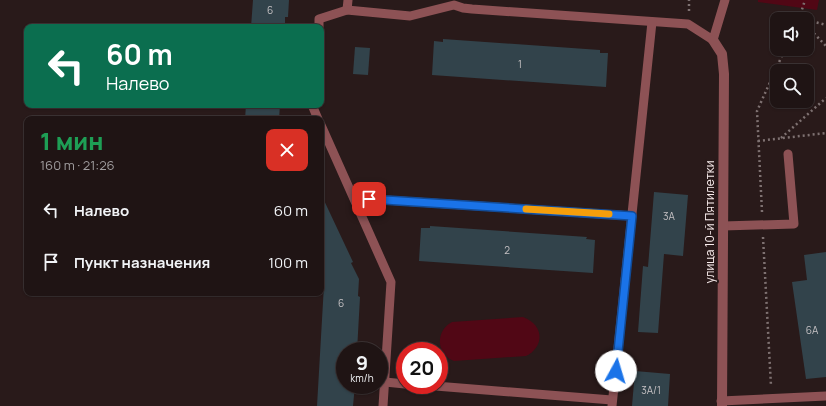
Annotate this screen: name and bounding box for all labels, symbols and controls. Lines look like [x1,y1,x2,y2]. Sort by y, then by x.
house number: 6 [267,3,273,17]
map controls [770,12,814,108]
button: sound [770,12,814,56]
text: 60 m [106,35,173,73]
icon: left [40,40,92,92]
house number: 1 [518,57,522,71]
button: search [770,64,814,108]
text: Налево [106,71,170,95]
text: 1 мин [40,124,103,157]
button: close [266,129,308,171]
text: 160 m · 21:26 [40,156,115,174]
street label: улица 10-й Пятилетки [701,160,718,284]
pin [352,182,386,216]
icon: arrive [358,188,380,210]
icon: left [40,199,62,221]
text: Налево [74,200,129,221]
text: 60 m [274,200,308,221]
house number: 3А [663,209,676,223]
house number: 2 [504,243,510,257]
icon: arrive [40,251,62,273]
text: Пункт назначения [74,252,210,273]
text: 100 m [268,252,308,273]
house number: 6 [338,296,344,310]
house number: 6А [806,323,819,337]
speed limit sign: 20 [396,342,448,394]
text: 9 [356,349,368,376]
position arrow [595,350,637,392]
text: km/h [350,371,374,385]
house number: 3А/1 [641,383,661,397]

